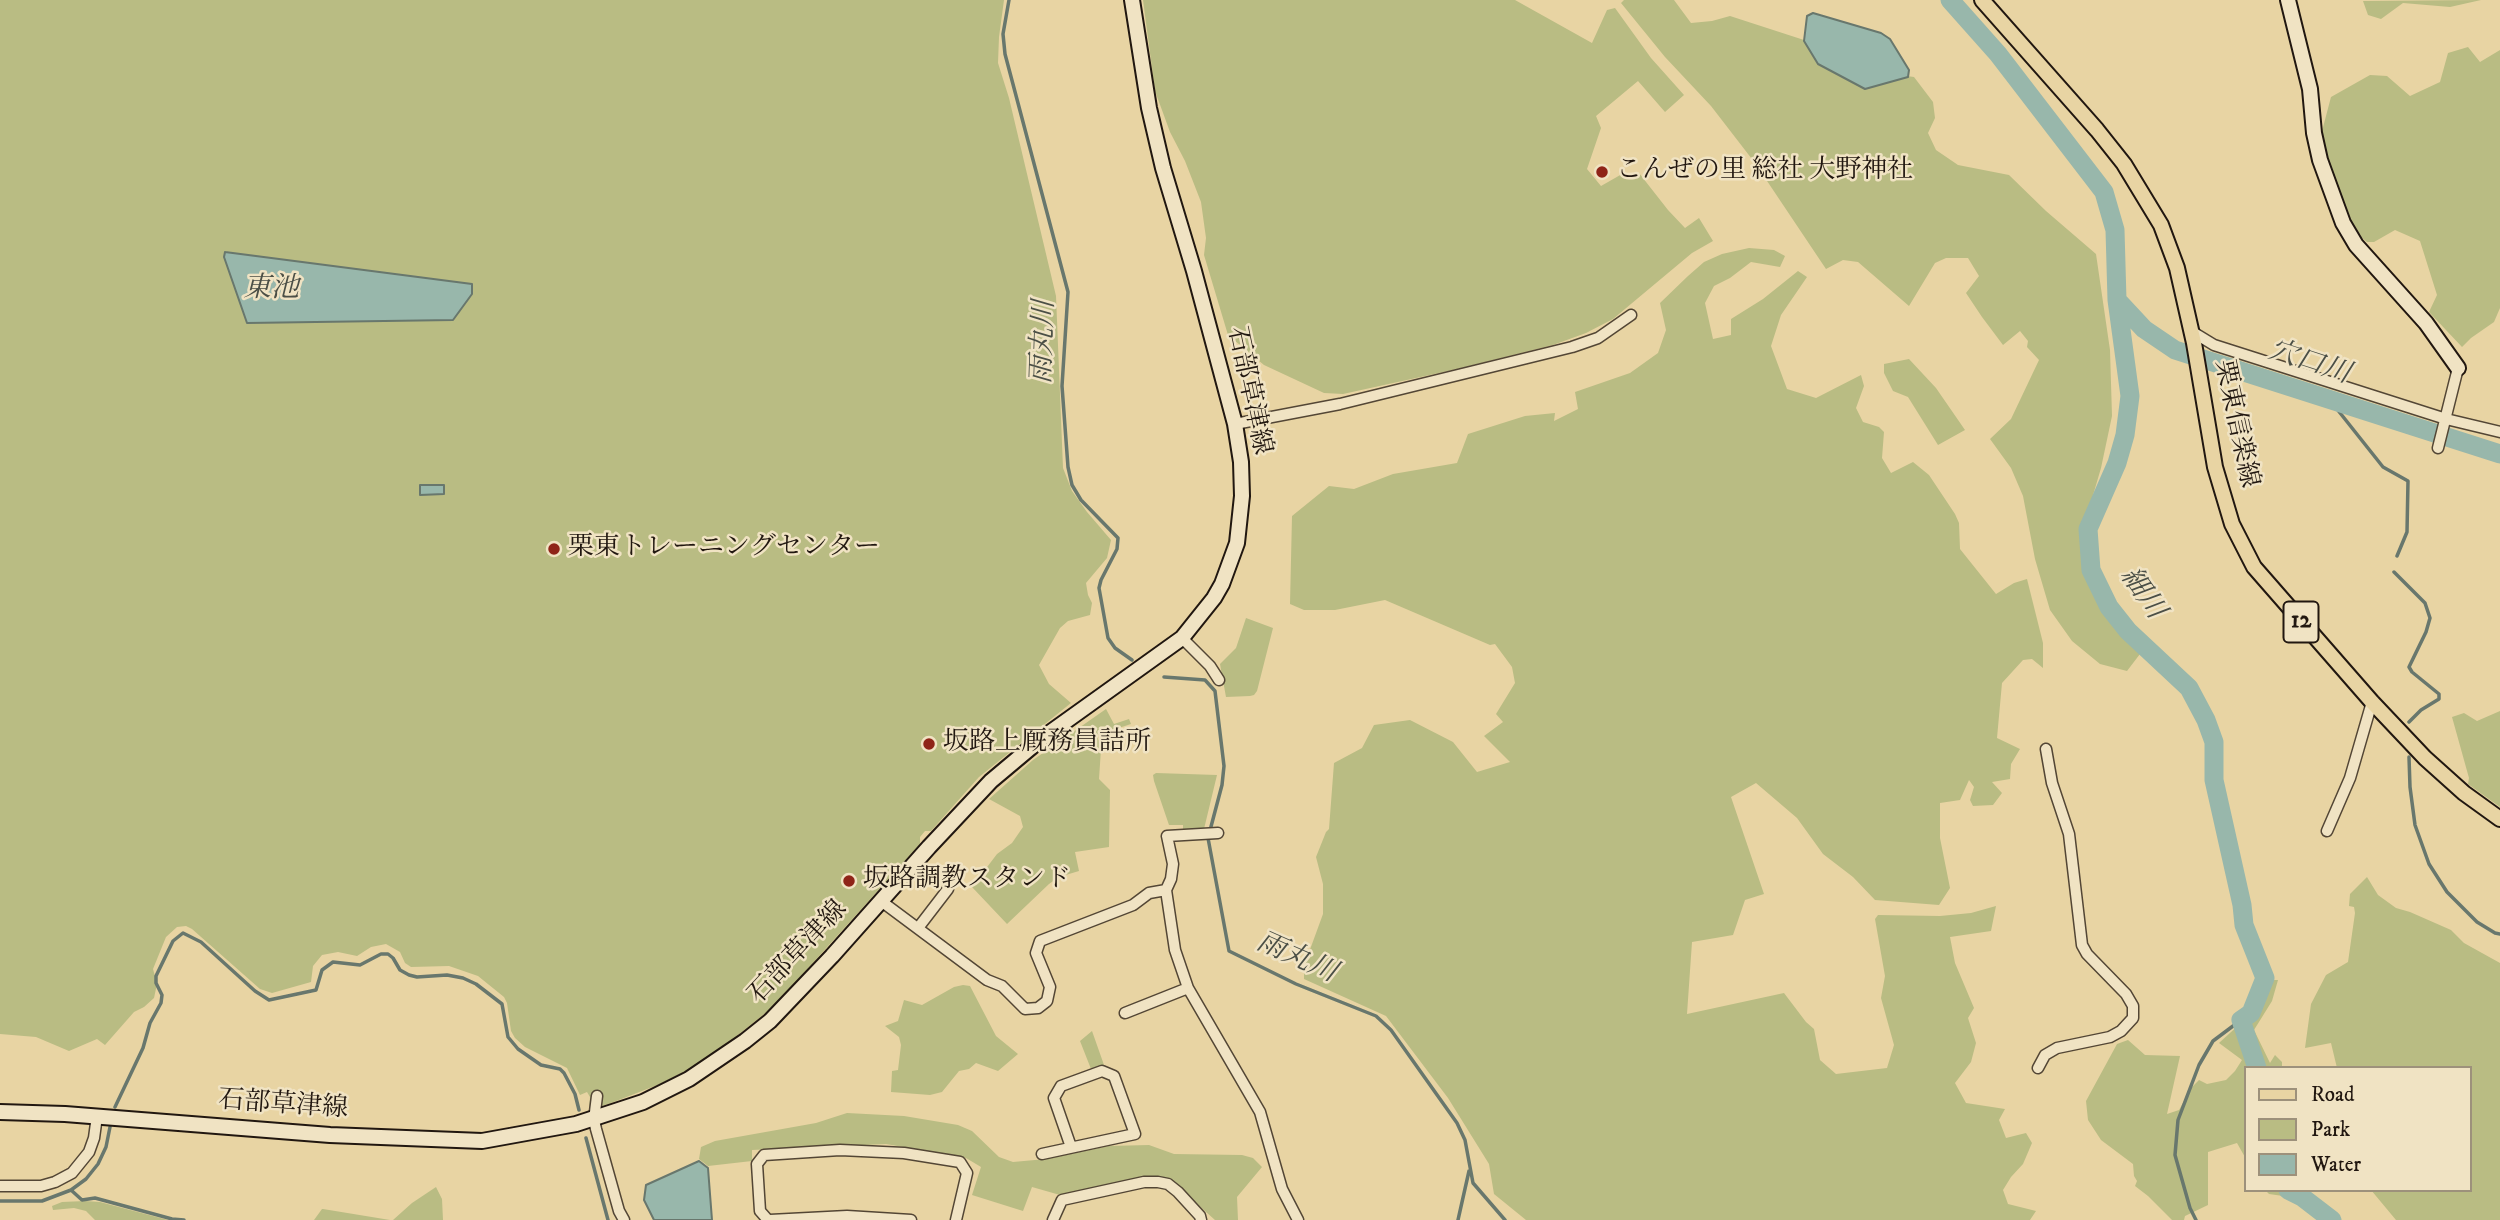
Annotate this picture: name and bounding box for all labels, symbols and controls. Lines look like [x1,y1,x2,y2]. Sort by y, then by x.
place label: こんぜの里 総社 大野神社 [1616,156,1913,188]
marker: こんぜの里 総社 大野神社 [1594,164,1610,180]
water label: 東池 [243,273,299,307]
water label: 雨丸川 [1027,299,1063,385]
street label: 石部草津線 [1219,324,1277,458]
water label: 穴口川 [2264,335,2354,393]
street label: 栗東信楽線 [2206,357,2264,491]
place label: 栗東トレーニングセンター [568,533,880,565]
marker: 栗東トレーニングセンター [546,541,562,557]
water label: 細川 [2111,561,2171,627]
road number: 12 [2284,602,2318,642]
place label: 坂路上厩務員詰所 [943,728,1151,760]
marker: 坂路上厩務員詰所 [921,736,937,752]
place label: 坂路調教スタンド [863,865,1071,897]
marker: 坂路調教スタンド [841,873,857,889]
street label: 石部草津線 [743,895,855,1011]
water label: 雨丸川 [1251,927,1341,991]
legend [2244,1066,2472,1192]
text: Road [2311,1082,2355,1108]
street label: 石部草津線 [217,1086,349,1126]
text: Park [2311,1117,2350,1143]
text: Water [2311,1152,2361,1178]

